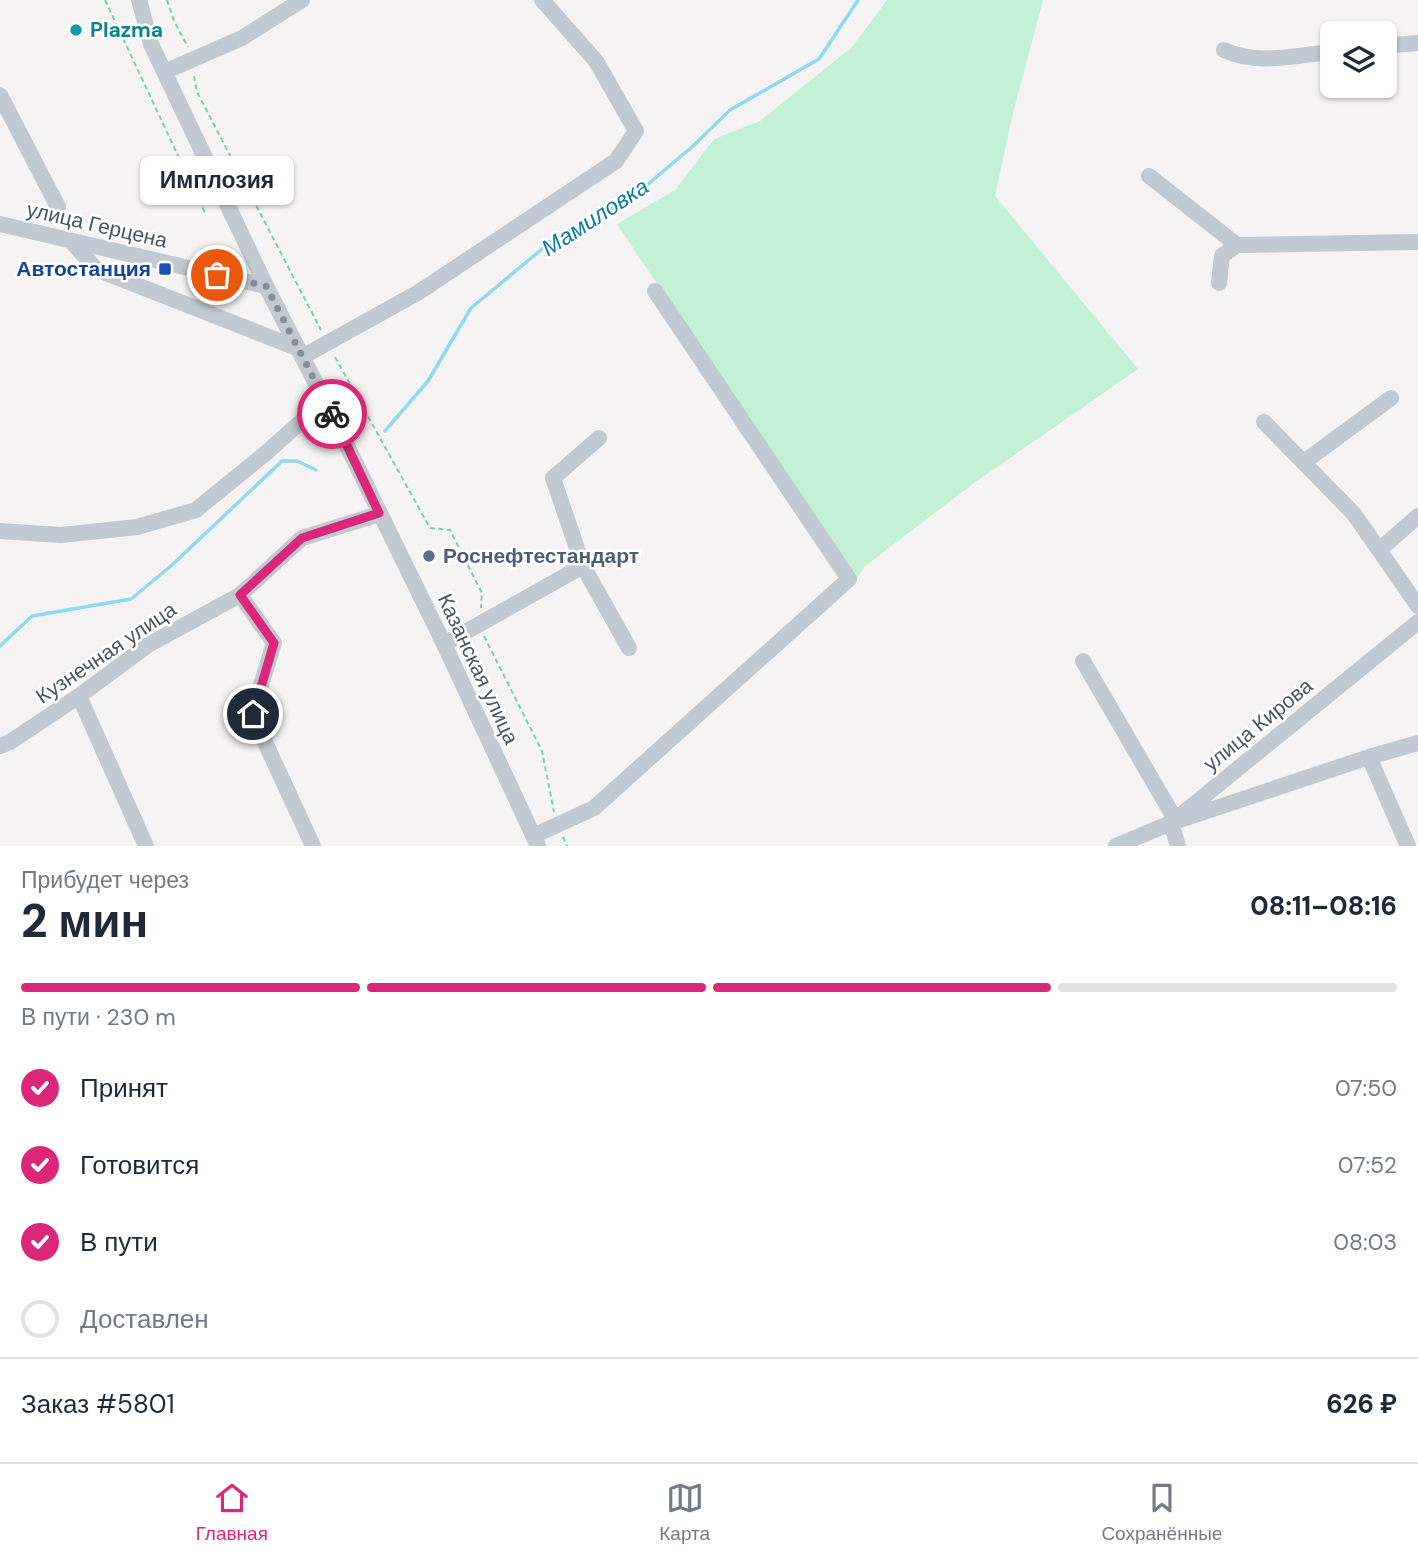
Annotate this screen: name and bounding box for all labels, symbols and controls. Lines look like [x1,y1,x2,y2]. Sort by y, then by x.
place label: Plazma [90,16,163,44]
map controls [1320,21,1397,98]
button: layers [1320,21,1397,98]
marker: Plazma [68,22,84,38]
callout: Имплозия [140,156,294,205]
text: Имплозия [160,165,274,195]
water label: Мамиловка [536,171,654,263]
street label: улица Герцена [24,195,170,255]
pin [187,245,247,305]
place label: Автостанция [16,255,151,283]
icon: bag [198,256,236,294]
marker: Автостанция [157,261,173,277]
courier [297,379,367,449]
icon: bike [313,395,351,433]
place label: Роснефтестандарт [443,542,639,570]
marker: Роснефтестандарт [421,548,437,564]
street label: Казанская улица [431,589,525,749]
street label: Кузнечная улица [30,595,182,710]
street label: улица Кирова [1197,672,1319,778]
pin [223,684,283,744]
icon: home [234,695,272,733]
text: Прибудет через [21,865,189,895]
text: 08:11–08:16 [1250,889,1397,923]
text: 2 мин [21,891,148,951]
text: В пути · 230 m [21,1002,176,1032]
icon: check [21,1069,59,1107]
text: Принят [80,1071,168,1105]
text: 07:50 [1335,1073,1397,1103]
icon: check [21,1146,59,1184]
text: Готовится [80,1148,199,1182]
text: 07:52 [1338,1150,1397,1180]
icon: check [21,1223,59,1261]
text: В пути [80,1225,158,1259]
text: 08:03 [1333,1227,1397,1257]
text: Доставлен [80,1302,209,1336]
text: Заказ #5801 [21,1387,175,1421]
text: 626 ₽ [1326,1387,1397,1421]
tab: Главная [196,1479,268,1546]
tab: Карта [659,1479,710,1546]
tab: Сохранённые [1101,1479,1222,1546]

